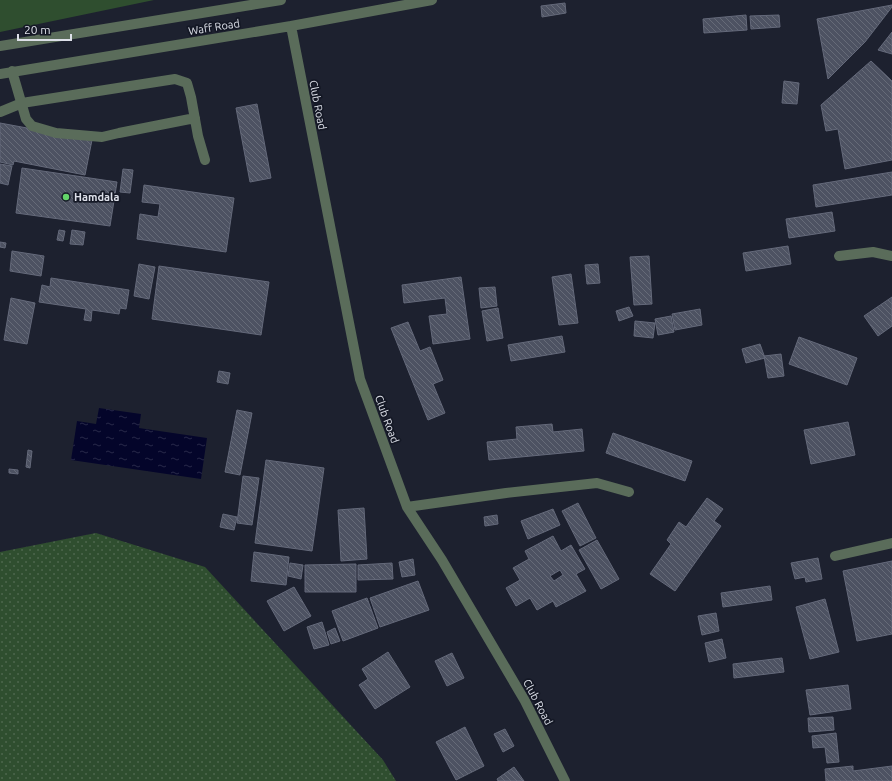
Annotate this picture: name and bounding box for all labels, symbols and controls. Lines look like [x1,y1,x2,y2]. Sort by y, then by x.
scale bar [18,16,71,42]
street label: Waff Road [187,17,241,37]
text: 20 m [24,23,51,36]
street label: Club Road [307,79,329,131]
place label: Hamdala [74,191,119,203]
marker: Hamdala [61,192,71,202]
street label: Club Road [373,393,401,445]
street label: Club Road [521,677,555,727]

